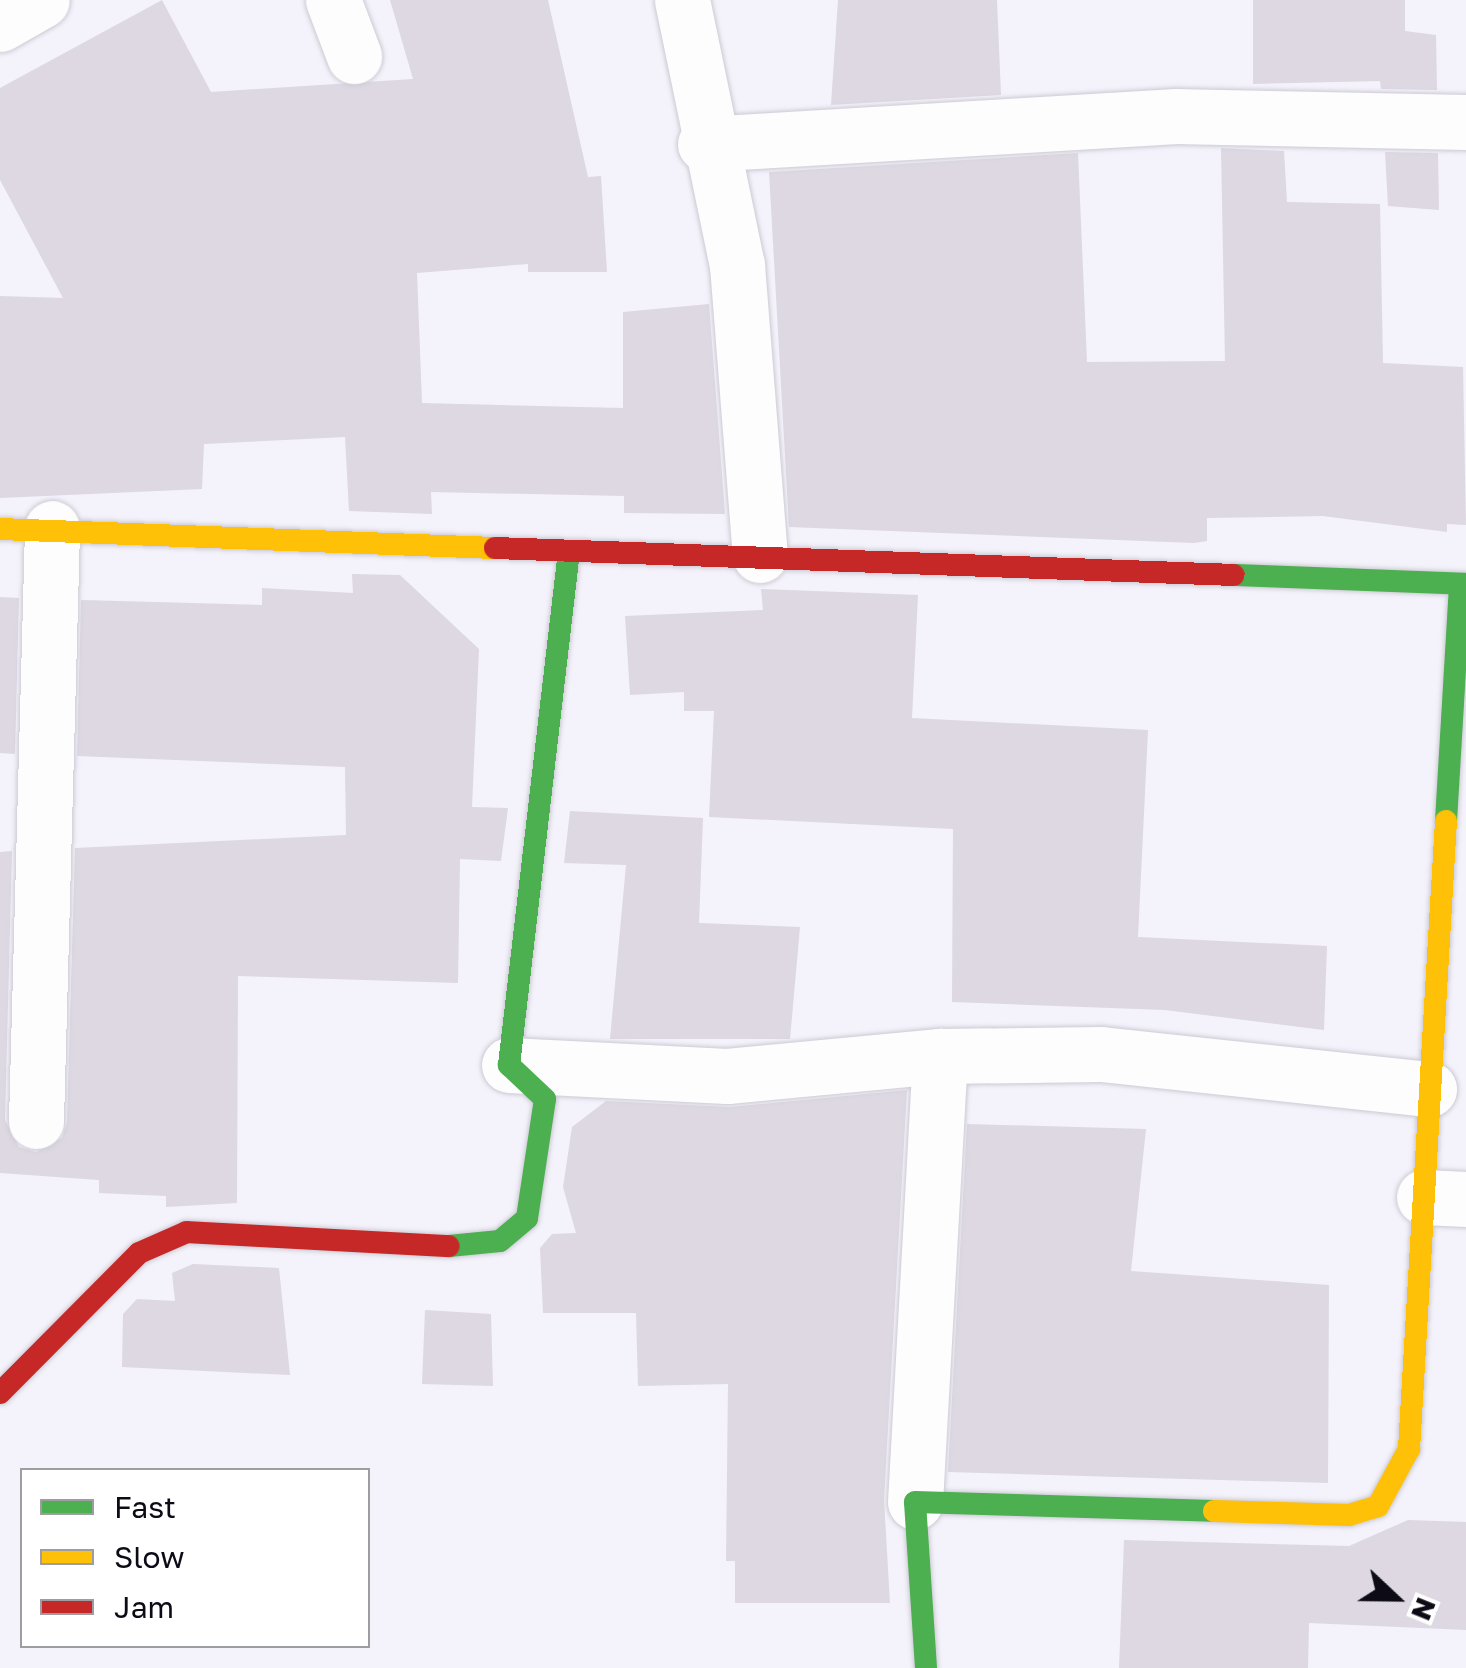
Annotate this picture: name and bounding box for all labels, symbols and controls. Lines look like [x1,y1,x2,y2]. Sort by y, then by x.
legend [20,1468,370,1648]
text: Fast [114,1489,176,1525]
text: Slow [114,1539,185,1575]
north arrow [1346,1548,1446,1648]
text: Jam [114,1589,174,1625]
text: N [1405,1593,1444,1625]

